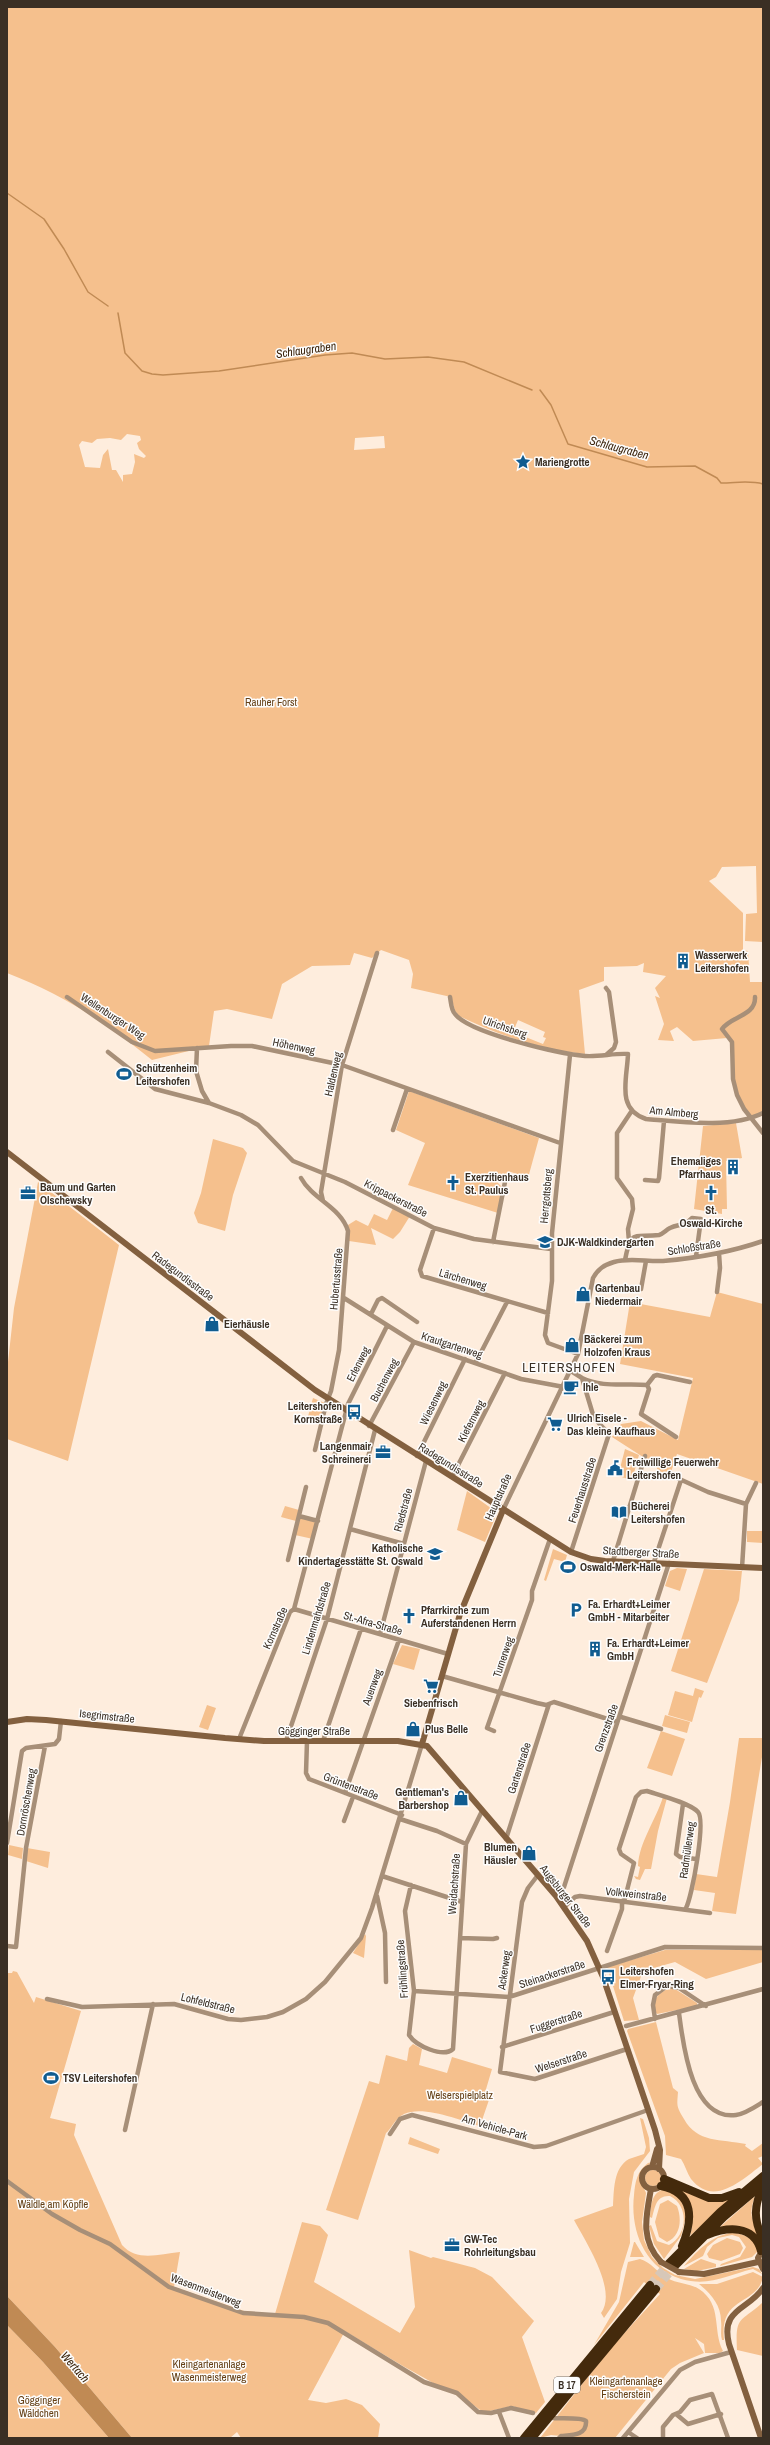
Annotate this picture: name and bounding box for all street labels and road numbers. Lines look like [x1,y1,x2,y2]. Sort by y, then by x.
street label: Wellenburger Weg [78,990,148,1042]
street label: Ulrichsberg [481,1013,529,1041]
street label: Höhenweg [271,1035,317,1057]
street label: Haldenweg [321,1050,345,1098]
street label: Am Almberg [648,1103,699,1121]
street label: Herrgottsberg [537,1168,555,1224]
street label: Krippackerstraße [362,1176,430,1220]
street label: Schloßstraße [666,1236,722,1258]
street label: Hubertusstraße [326,1247,346,1311]
street label: Radegundisstraße [149,1248,217,1304]
street label: Lärchenweg [437,1265,489,1293]
street label: Krautgartenweg [420,1329,484,1361]
street label: Erlenweg [343,1344,373,1384]
street label: Buchenweg [367,1356,401,1404]
street label: Wiesenweg [416,1379,450,1427]
street label: Kiefernweg [454,1397,488,1445]
street label: Radegundisstraße [416,1439,486,1491]
street label: Feuerhausstraße [565,1455,599,1525]
street label: Hauptstraße [482,1471,514,1523]
street label: Riedstraße [390,1487,416,1533]
street label: Stadtberger Straße [602,1543,680,1561]
street label: Lindenmahdstraße [298,1580,334,1656]
street label: Kornstraße [260,1605,290,1651]
street label: St.-Afra-Straße [342,1608,404,1638]
street label: Turnerweg [489,1635,517,1679]
street label: Auenweg [359,1667,385,1708]
street label: Grenzstraße [591,1702,621,1754]
street label: Isegrimstraße [79,1706,135,1726]
street label: Gögginger Straße [278,1724,350,1738]
street label: Gartenstraße [504,1741,534,1795]
street label: Dornröschenweg [13,1767,39,1837]
street label: Grüntenstraße [321,1769,381,1803]
street label: Radmüllerweg [676,1820,698,1880]
street label: Weidachstraße [445,1853,463,1915]
street label: Augsburger Straße [536,1861,595,1930]
street label: Volkweinstraße [605,1884,667,1904]
street label: Frühlingstraße [393,1939,411,1999]
street label: Ackerweg [494,1949,514,1992]
street label: Steinackerstraße [517,1957,587,1991]
street label: Lohfeldstraße [180,1990,236,2016]
street label: Fuggerstraße [528,2006,584,2036]
street label: Welserstraße [533,2046,589,2076]
street label: Am Vehicle-Park [460,2111,530,2143]
street label: Wasenmeisterweg [169,2270,243,2310]
road number: B 17 [554,2377,580,2393]

